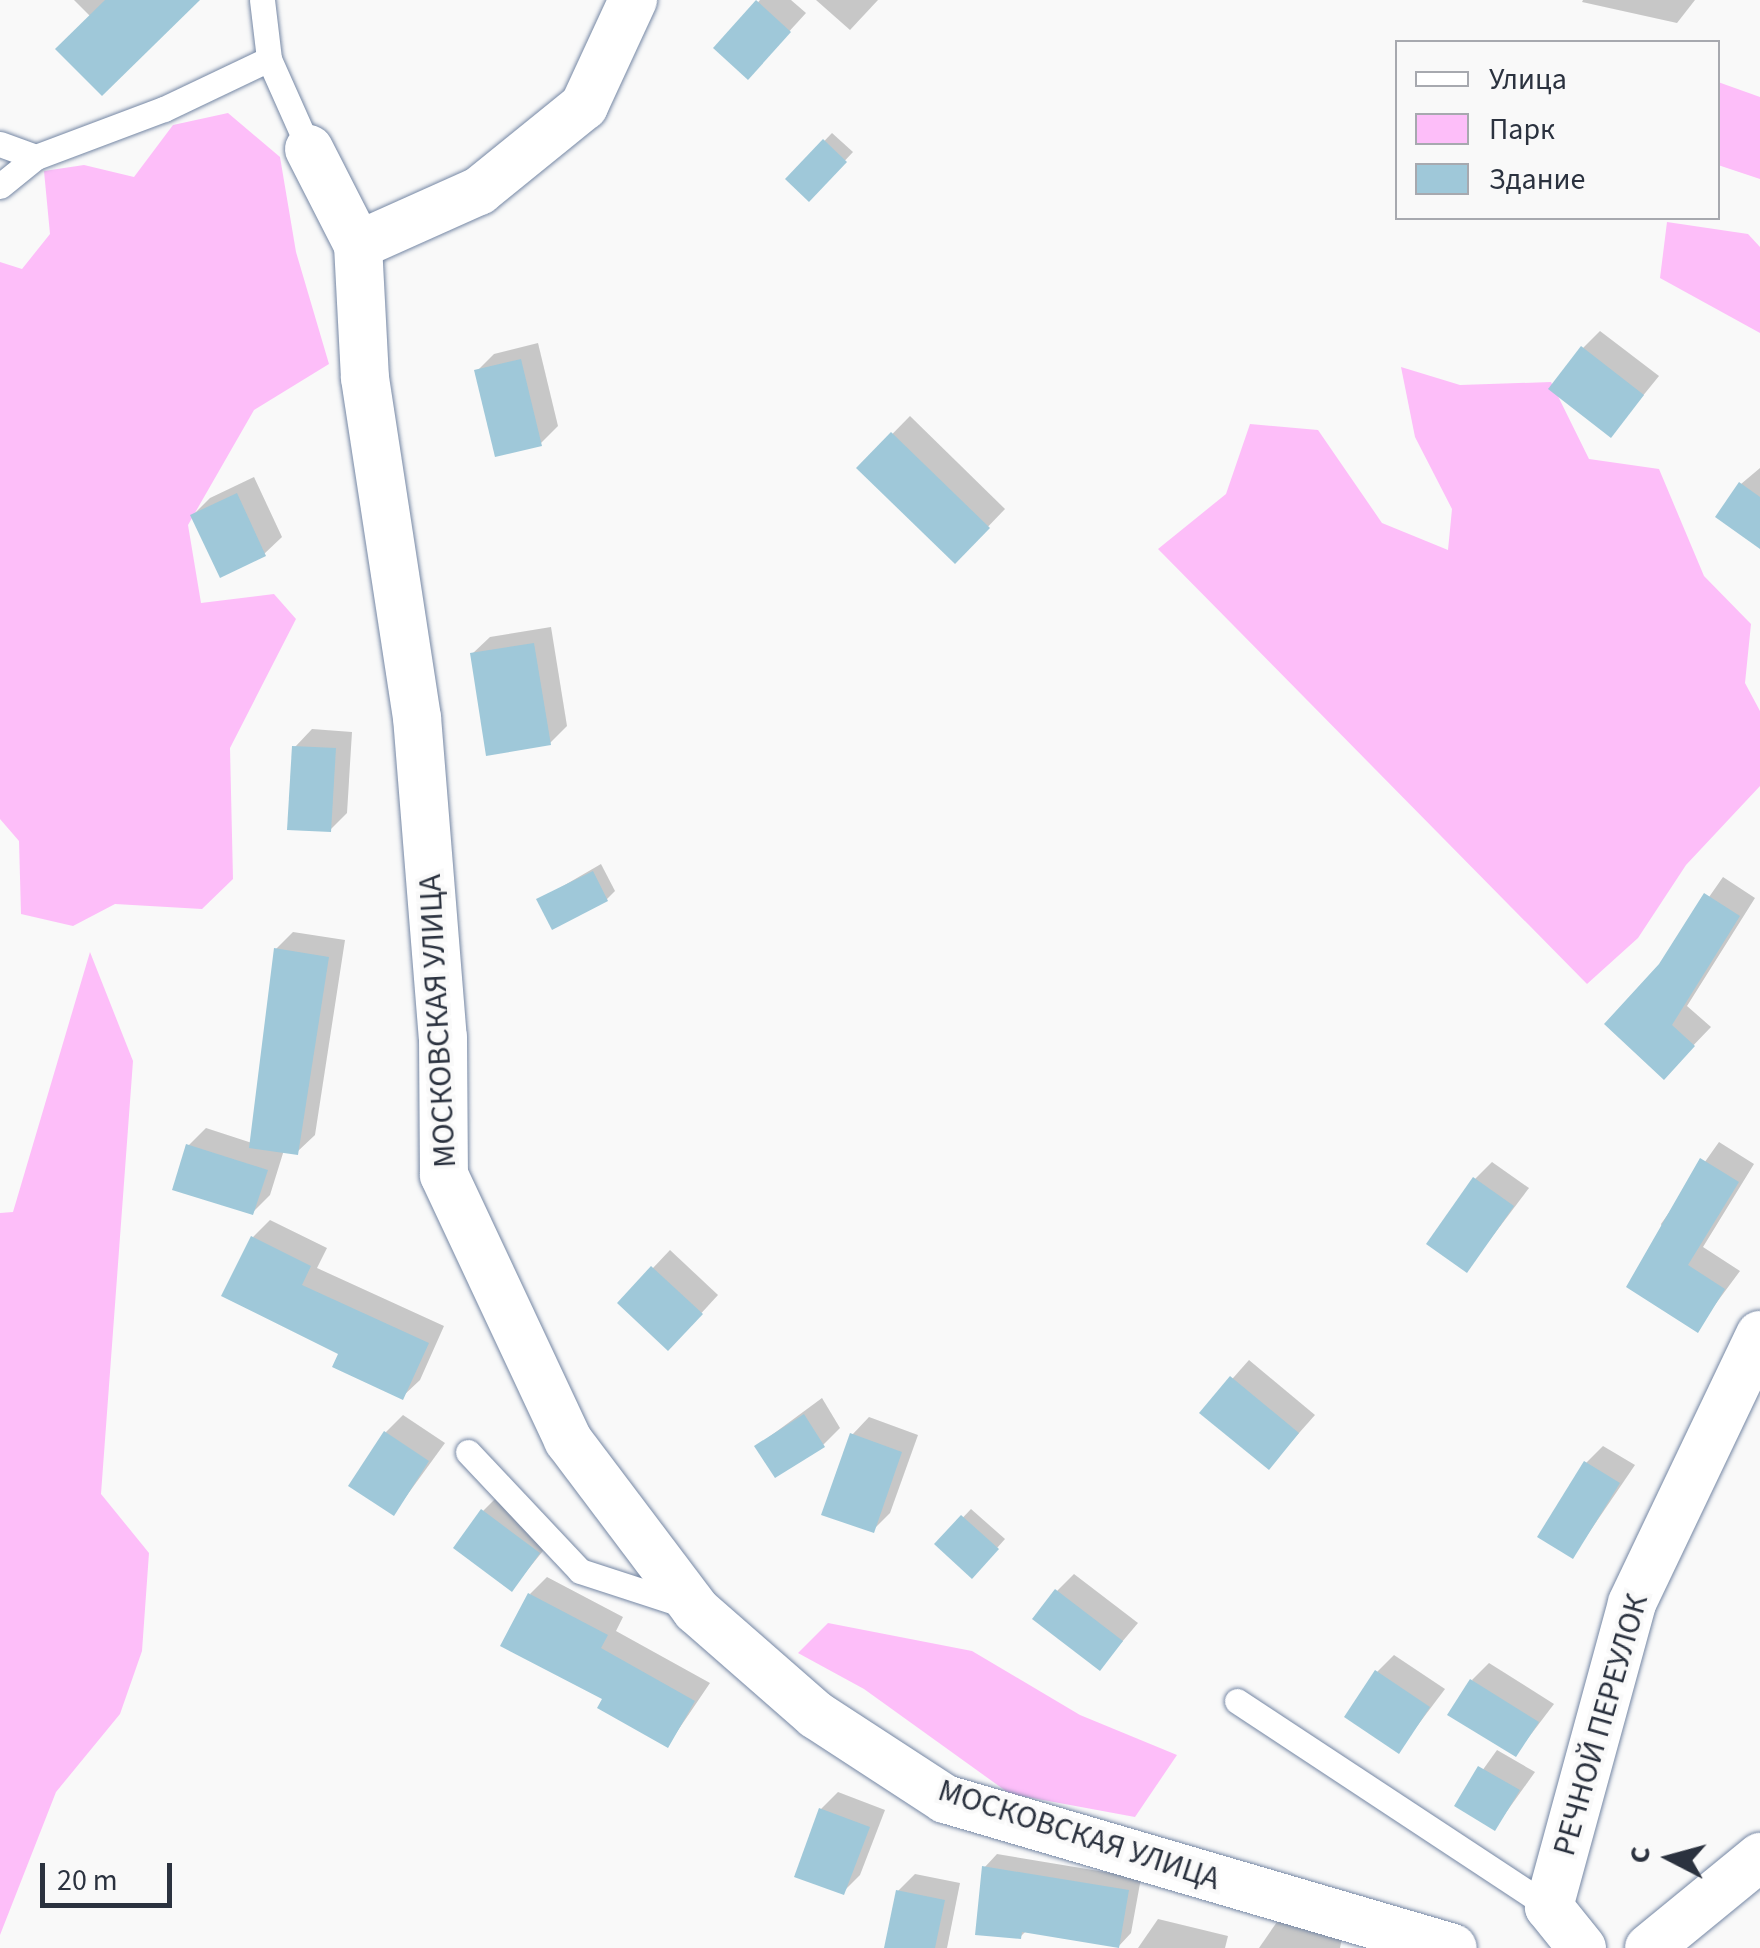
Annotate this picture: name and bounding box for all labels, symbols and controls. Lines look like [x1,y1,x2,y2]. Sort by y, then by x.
legend [1395,40,1720,220]
text: Улица [1489,58,1567,101]
text: Парк [1489,108,1555,151]
text: Здание [1489,158,1585,201]
street label: МОСКОВСКАЯ УЛИЦА [411,873,465,1169]
street label: РЕЧНОЙ ПЕРЕУЛОК [1545,1590,1657,1860]
street label: МОСКОВСКАЯ УЛИЦА [933,1771,1225,1899]
north arrow [1620,1808,1720,1908]
scale bar [45,1843,178,1905]
text: С [1619,1845,1661,1865]
text: 20 m [57,1859,118,1902]

